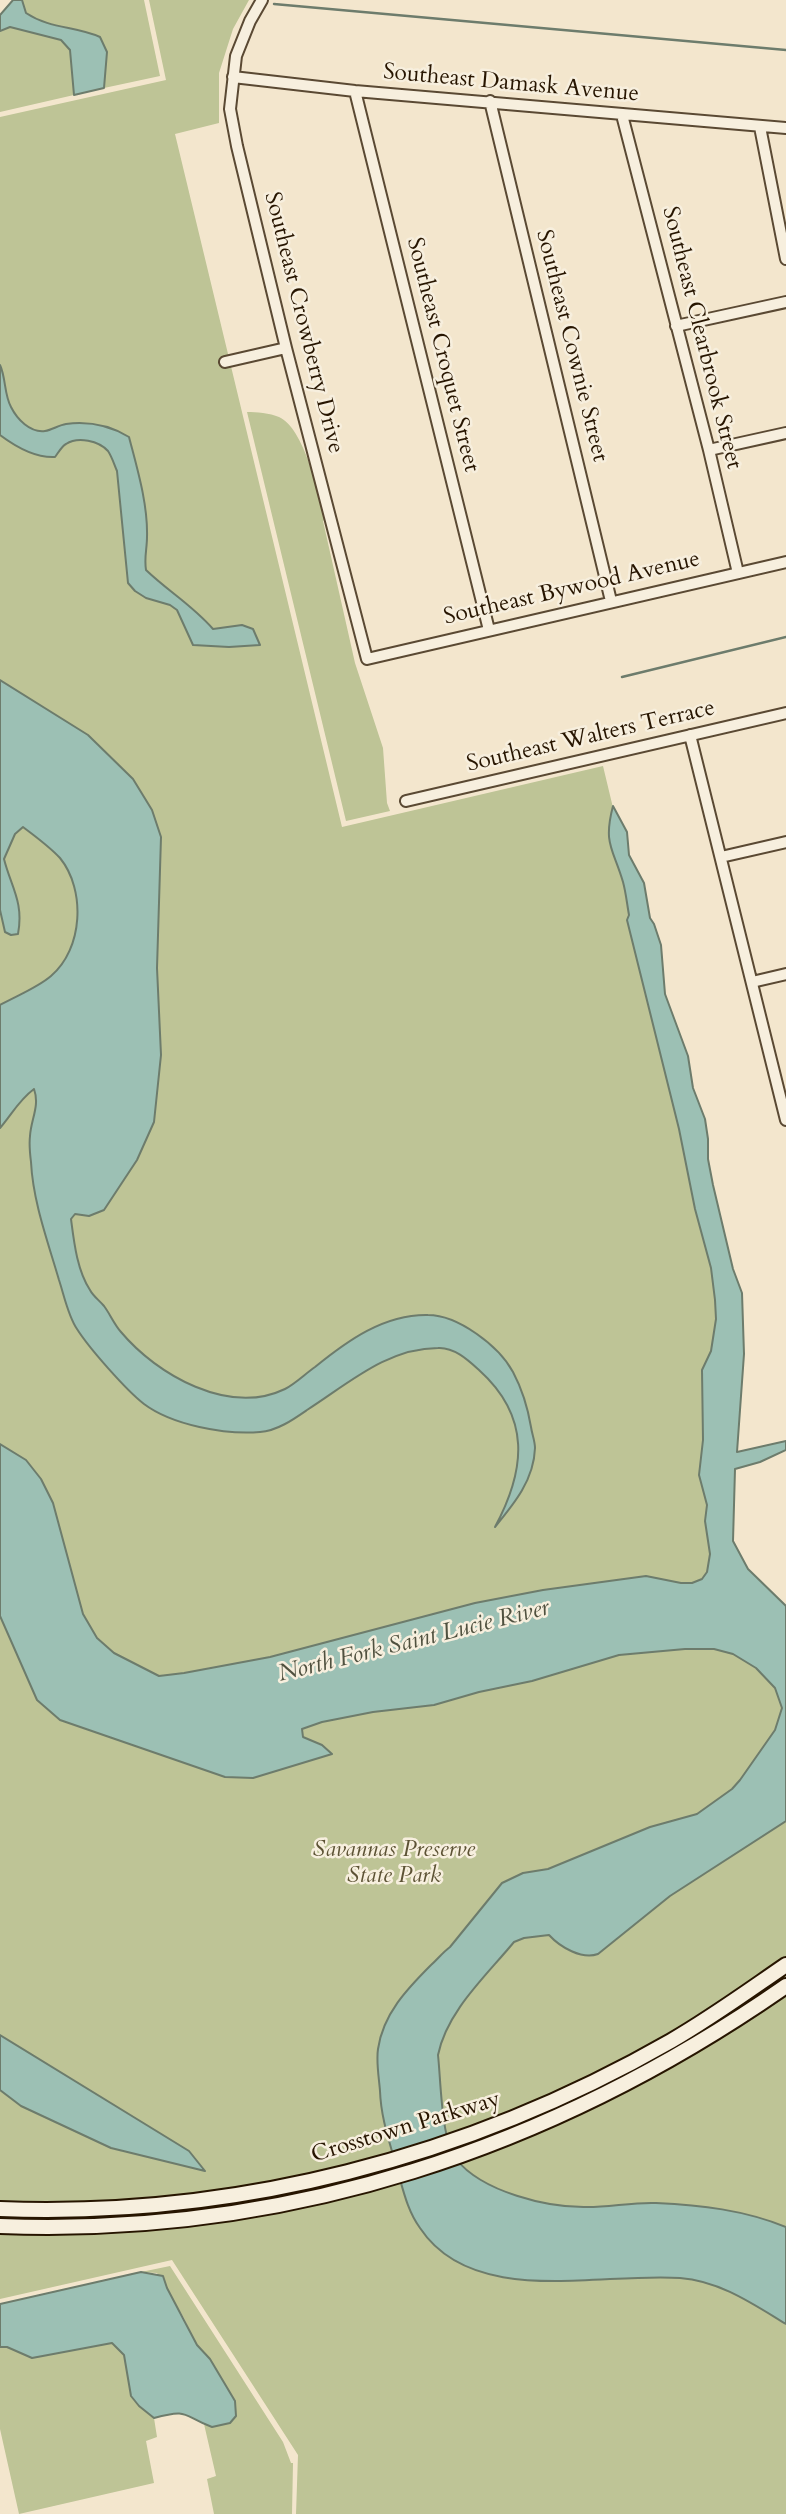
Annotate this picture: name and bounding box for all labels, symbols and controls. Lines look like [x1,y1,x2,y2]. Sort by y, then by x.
street label: Southeast Damask Avenue [382,59,640,109]
street label: Southeast Crowberry Drive [257,189,349,457]
street label: Southeast Clearbrook Street [655,204,747,472]
street label: Southeast Cownie Street [529,227,613,465]
street label: Southeast Croquet Street [400,235,484,475]
street label: Southeast Bywood Avenue [441,546,703,632]
street label: Southeast Walters Terrace [464,695,718,779]
water label: North Fork Saint Lucie River [275,1594,553,1690]
park label: Savannas Preserve State Park [313,1837,475,1891]
street label: Crosstown Parkway [308,2086,504,2170]

